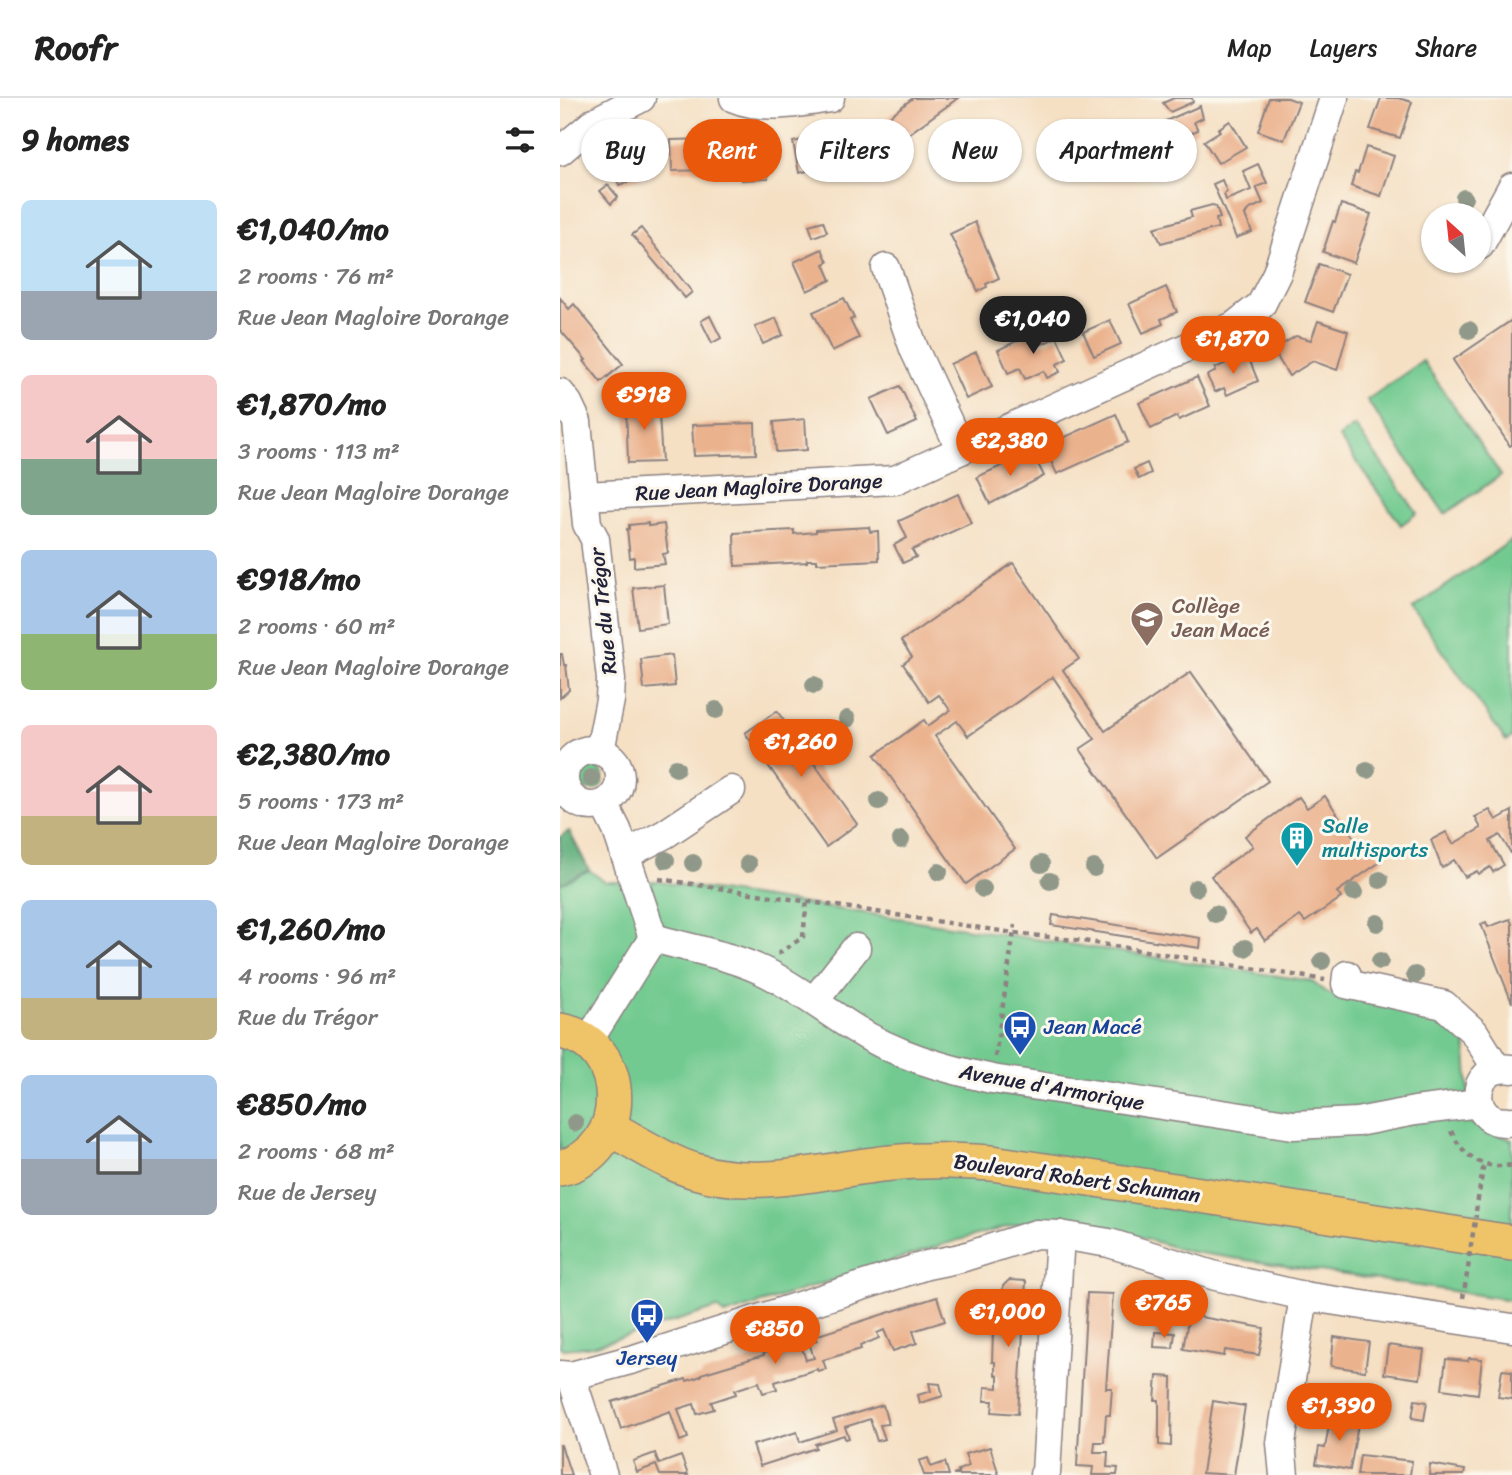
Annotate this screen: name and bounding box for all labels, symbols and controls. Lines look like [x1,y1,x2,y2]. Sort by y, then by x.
text: Roofr [35,19,117,77]
text: Map [1227,27,1272,69]
text: Layers [1310,27,1377,69]
text: Share [1415,27,1477,69]
text: 9 homes [21,113,129,167]
chip: Buy [581,119,669,182]
chip: Rent [683,119,782,182]
chip: Filters [796,119,914,182]
chip: New [928,119,1022,182]
chip: Apartment [1036,119,1197,182]
icon: filters [501,121,539,159]
text: €1,040/mo [238,202,389,256]
north arrow [1421,203,1491,273]
map controls [1421,203,1491,273]
icon: home [77,228,161,312]
text: 2 rooms · 76 m² [238,256,394,297]
pin: €1,040 [976,296,1090,356]
text: Rue Jean Magloire Dorange [238,297,509,338]
text: €1,040 [996,298,1070,339]
pin: €1,870 [1176,316,1290,376]
text: €1,870 [1197,318,1269,359]
pin: €918 [603,372,685,432]
text: €918 [617,374,671,415]
text: €1,870/mo [238,377,386,431]
icon: home [77,403,161,487]
pin: €2,380 [953,418,1067,478]
text: €2,380 [972,420,1048,461]
text: 3 rooms · 113 m² [238,431,400,472]
street label: Rue Jean Magloire Dorange [634,462,884,512]
text: Rue Jean Magloire Dorange [238,472,509,513]
street label: Rue du Trégor [577,544,629,676]
text: €918/mo [238,552,360,606]
icon: home [77,578,161,662]
place label: Collège Jean Macé [1171,587,1270,649]
school or university icon: Collège Jean Macé [1128,599,1166,648]
text: 2 rooms · 60 m² [238,606,396,647]
text: Rue Jean Magloire Dorange [238,647,509,688]
pin: €1,260 [744,720,858,779]
text: €1,260 [765,721,837,762]
text: €2,380/mo [238,727,390,781]
icon: home [77,753,161,837]
text: 5 rooms · 173 m² [238,781,404,822]
place label: Salle multisports [1322,807,1429,869]
building icon: Salle multisports [1278,819,1316,868]
text: Rue Jean Magloire Dorange [238,822,509,863]
text: €1,260/mo [238,902,385,956]
icon: home [77,928,161,1012]
text: 4 rooms · 96 m² [238,956,396,997]
text: Rue du Trégor [238,997,377,1038]
bus stop icon: Jean Macé [1001,1008,1039,1057]
place label: Jean Macé [1043,1008,1142,1046]
street label: Avenue d'Armorique [955,1052,1148,1122]
text: €850/mo [238,1077,366,1131]
icon: home [77,1103,161,1187]
text: 2 rooms · 68 m² [238,1131,395,1172]
street label: Boulevard Robert Schuman [951,1142,1203,1214]
text: Rue de Jersey [238,1172,377,1213]
pin: €765 [1123,1280,1205,1340]
text: €765 [1136,1282,1192,1323]
pin: €1,000 [951,1290,1065,1349]
text: €1,000 [971,1291,1045,1332]
bus stop icon: Jersey [628,1296,666,1345]
pin: €850 [734,1306,816,1366]
text: €850 [746,1308,804,1349]
place label: Jersey [616,1339,677,1377]
pin: €1,390 [1282,1384,1396,1443]
text: €1,390 [1303,1385,1375,1426]

